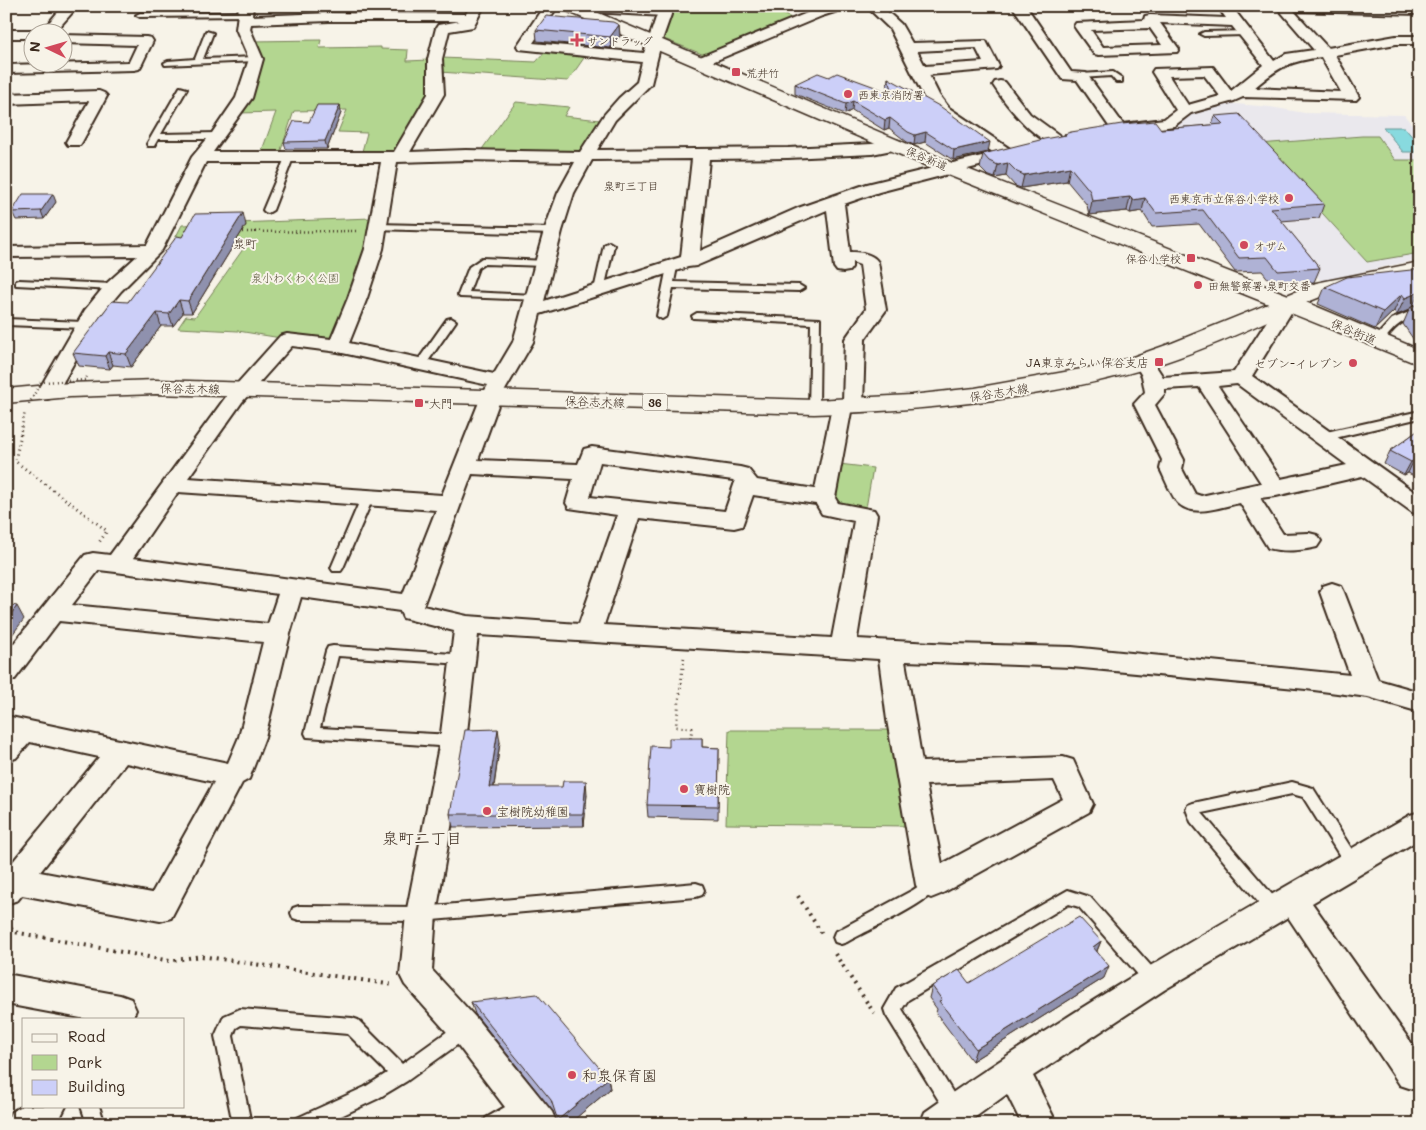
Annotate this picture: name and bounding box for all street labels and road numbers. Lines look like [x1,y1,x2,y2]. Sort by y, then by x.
street label: 保谷新道 [904,143,950,173]
street label: 保谷街道 [1329,314,1379,348]
street label: 保谷志木線 [160,379,220,397]
street label: 保谷志木線 [968,379,1030,405]
street label: 保谷志木線 [565,392,625,410]
road number: 36 [642,394,668,411]

